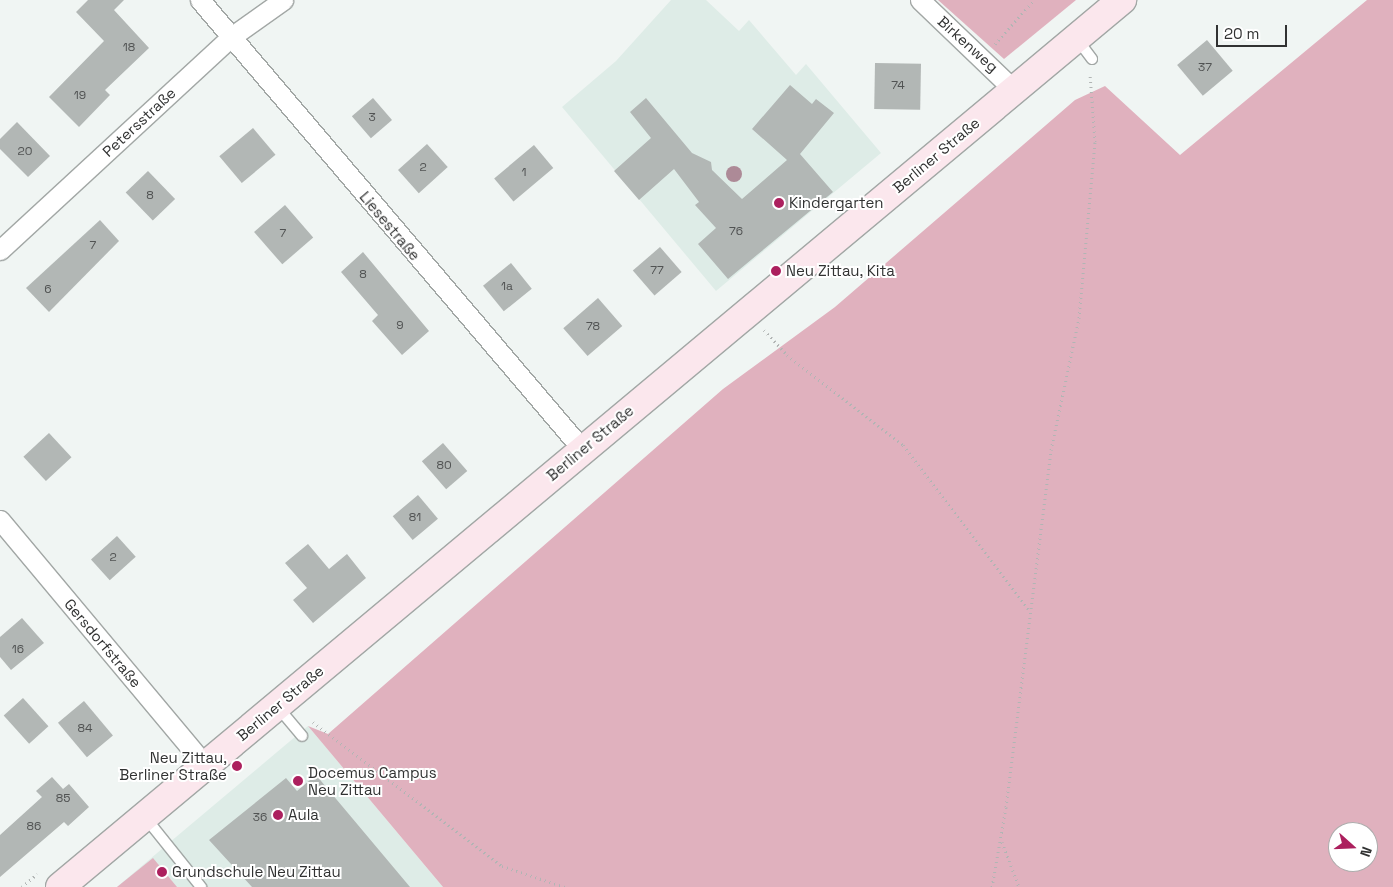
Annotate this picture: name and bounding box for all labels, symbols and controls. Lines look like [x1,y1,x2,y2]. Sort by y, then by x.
street label: Birkenweg [934,12,1002,76]
scale bar [1218,15,1289,47]
text: 20 m [1224,24,1259,43]
house number: 18 [123,41,135,55]
house number: 37 [1198,61,1212,75]
house number: 74 [891,79,905,93]
street label: Petersstraße [99,84,179,160]
house number: 19 [74,89,86,103]
house number: 3 [368,111,376,125]
street label: Berliner Straße [889,113,983,197]
house number: 20 [18,145,32,159]
house number: 2 [419,161,427,175]
house number: 1 [521,166,527,180]
street label: Liesestraße [356,188,424,264]
house number: 8 [146,189,154,203]
place label: Kindergarten [789,194,884,212]
marker: Kindergarten [773,197,785,209]
house number: 76 [729,225,743,239]
house number: 7 [280,227,286,241]
house number: 7 [90,239,96,253]
place label: Neu Zittau, Kita [786,262,895,280]
house number: 77 [650,264,664,278]
marker: Neu Zittau, Kita [770,265,782,277]
house number: 8 [359,268,367,282]
house number: 1a [501,280,513,294]
house number: 6 [44,283,52,297]
house number: 9 [396,319,404,333]
house number: 78 [586,320,600,334]
street label: Berliner Straße [543,401,637,485]
house number: 80 [436,459,452,473]
house number: 81 [409,511,421,525]
house number: 2 [109,551,117,565]
street label: Gersdorfstraße [61,595,145,691]
house number: 16 [12,643,24,657]
street label: Berliner Straße [233,661,327,745]
house number: 84 [78,722,92,736]
place label: Neu Zittau, Berliner Straße [119,748,227,783]
marker: Neu Zittau, Berliner Straße [231,760,243,772]
place label: Docemus Campus Neu Zittau [308,763,437,798]
marker: Docemus Campus Neu Zittau [292,775,304,787]
house number: 85 [56,792,70,806]
place label: Aula [288,806,319,824]
marker: Aula [272,809,284,821]
house number: 36 [253,811,267,825]
house number: 86 [27,820,41,834]
north arrow [1328,822,1378,872]
text: N [1356,844,1376,859]
place label: Grundschule Neu Zittau [172,863,341,881]
marker: Grundschule Neu Zittau [156,866,168,878]

